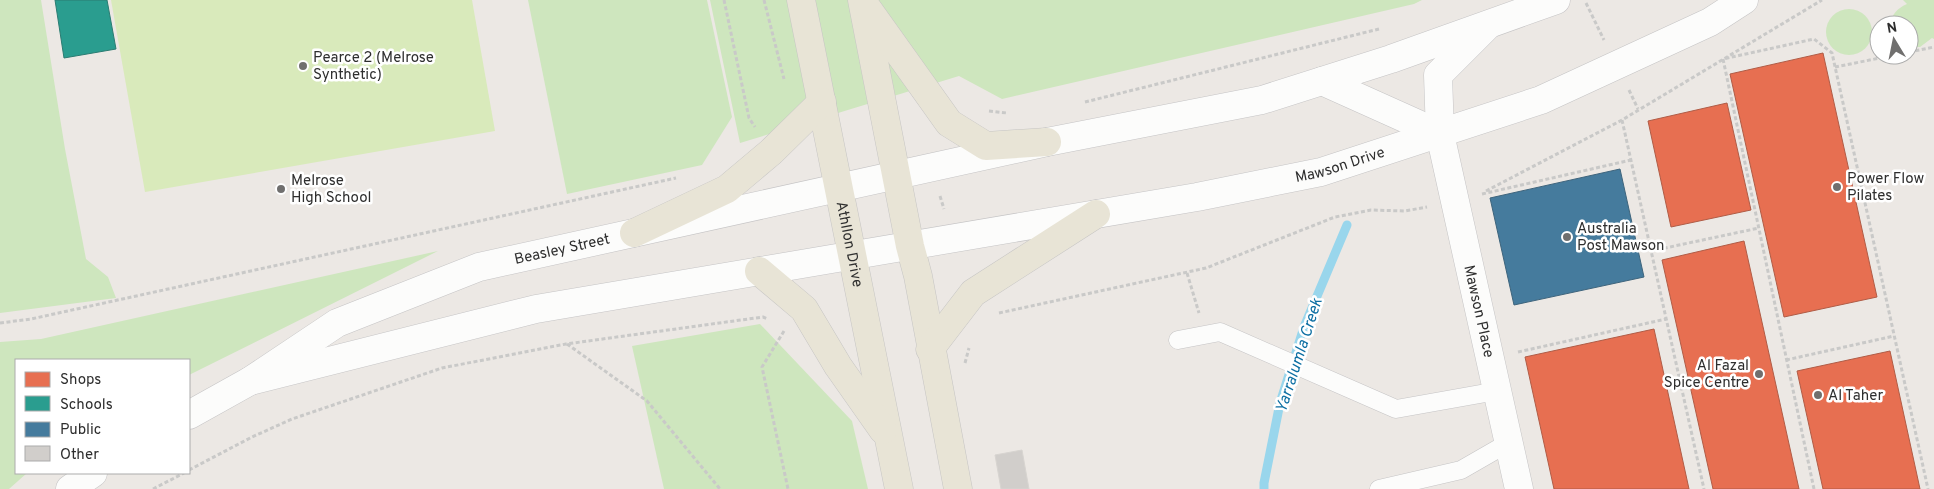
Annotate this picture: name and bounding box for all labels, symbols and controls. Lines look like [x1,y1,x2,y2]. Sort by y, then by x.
north arrow [1869,15,1919,65]
text: N [1886,19,1898,38]
place label: Pearce 2 (Melrose Synthetic) [313,49,434,85]
marker: Pearce 2 (Melrose Synthetic) [297,60,309,72]
street label: Mawson Drive [1294,144,1388,188]
place label: Power Flow Pilates [1847,170,1924,206]
place label: Melrose High School [291,172,372,208]
marker: Power Flow Pilates [1831,181,1843,193]
marker: Melrose High School [275,183,287,195]
street label: Athllon Drive [831,200,866,289]
place label: Australia Post Mawson [1577,220,1664,256]
street label: Beasley Street [513,230,612,270]
marker: Australia Post Mawson [1561,231,1573,243]
street label: Mawson Place [1458,264,1498,360]
water label: Yarralumla Creek [1272,295,1328,415]
place label: Al Fazal Spice Centre [1664,357,1749,393]
legend [15,359,190,474]
marker: Al Fazal Spice Centre [1753,368,1765,380]
text: Shops [60,371,101,390]
place label: Al Taher [1828,387,1884,406]
marker: Al Taher [1812,389,1824,401]
text: Schools [60,396,113,415]
text: Public [60,421,101,440]
text: Other [60,446,99,465]

